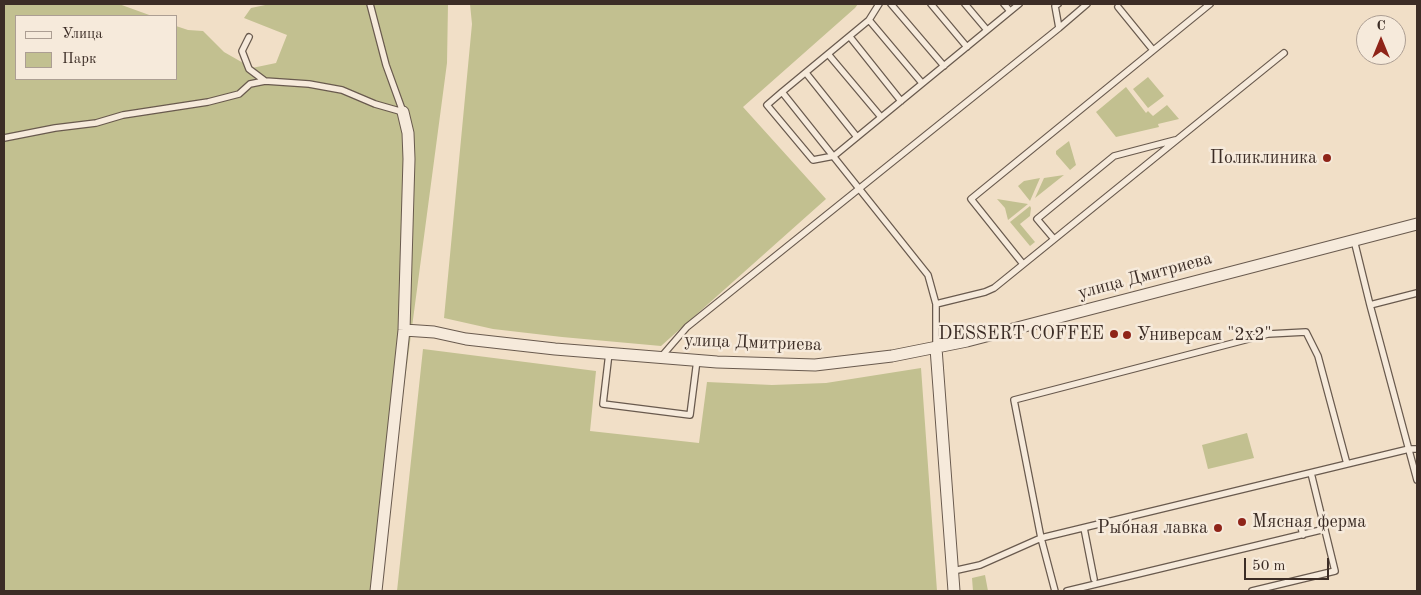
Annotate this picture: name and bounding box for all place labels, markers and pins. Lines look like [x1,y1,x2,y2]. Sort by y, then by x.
place label: Поликлиника [1210,147,1317,169]
marker: Поликлиника [1321,152,1333,164]
place label: DESSERT COFFEE [938,323,1104,345]
place label: Универсам "2x2" [1137,324,1272,346]
marker: DESSERT COFFEE [1108,328,1120,340]
marker: Универсам "2x2" [1121,329,1133,341]
place label: Мясная ферма [1252,511,1366,533]
marker: Мясная ферма [1236,516,1248,528]
place label: Рыбная лавка [1097,517,1208,539]
marker: Рыбная лавка [1212,522,1224,534]

